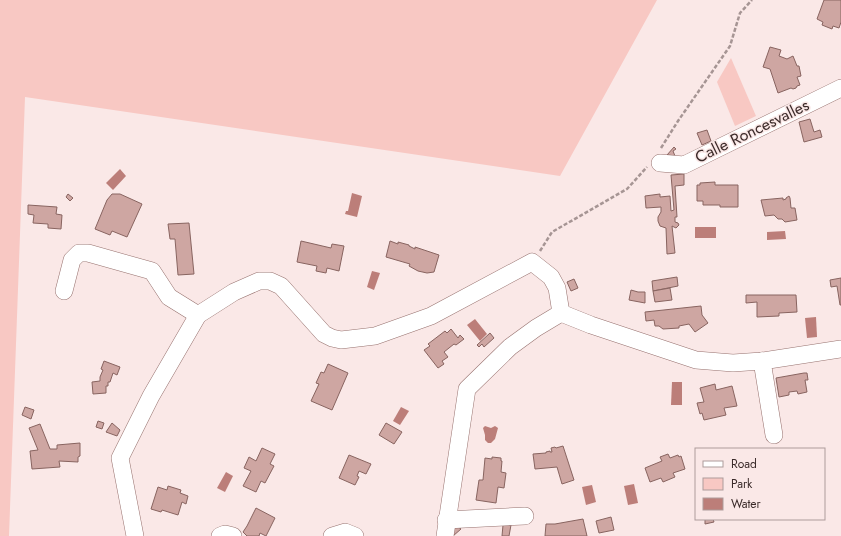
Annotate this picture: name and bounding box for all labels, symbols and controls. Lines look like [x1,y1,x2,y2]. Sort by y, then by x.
street label: Calle Roncesvalles [691,93,813,169]
legend [695,448,825,520]
text: Road [731,455,757,473]
text: Park [731,475,753,493]
text: Water [731,495,762,513]

